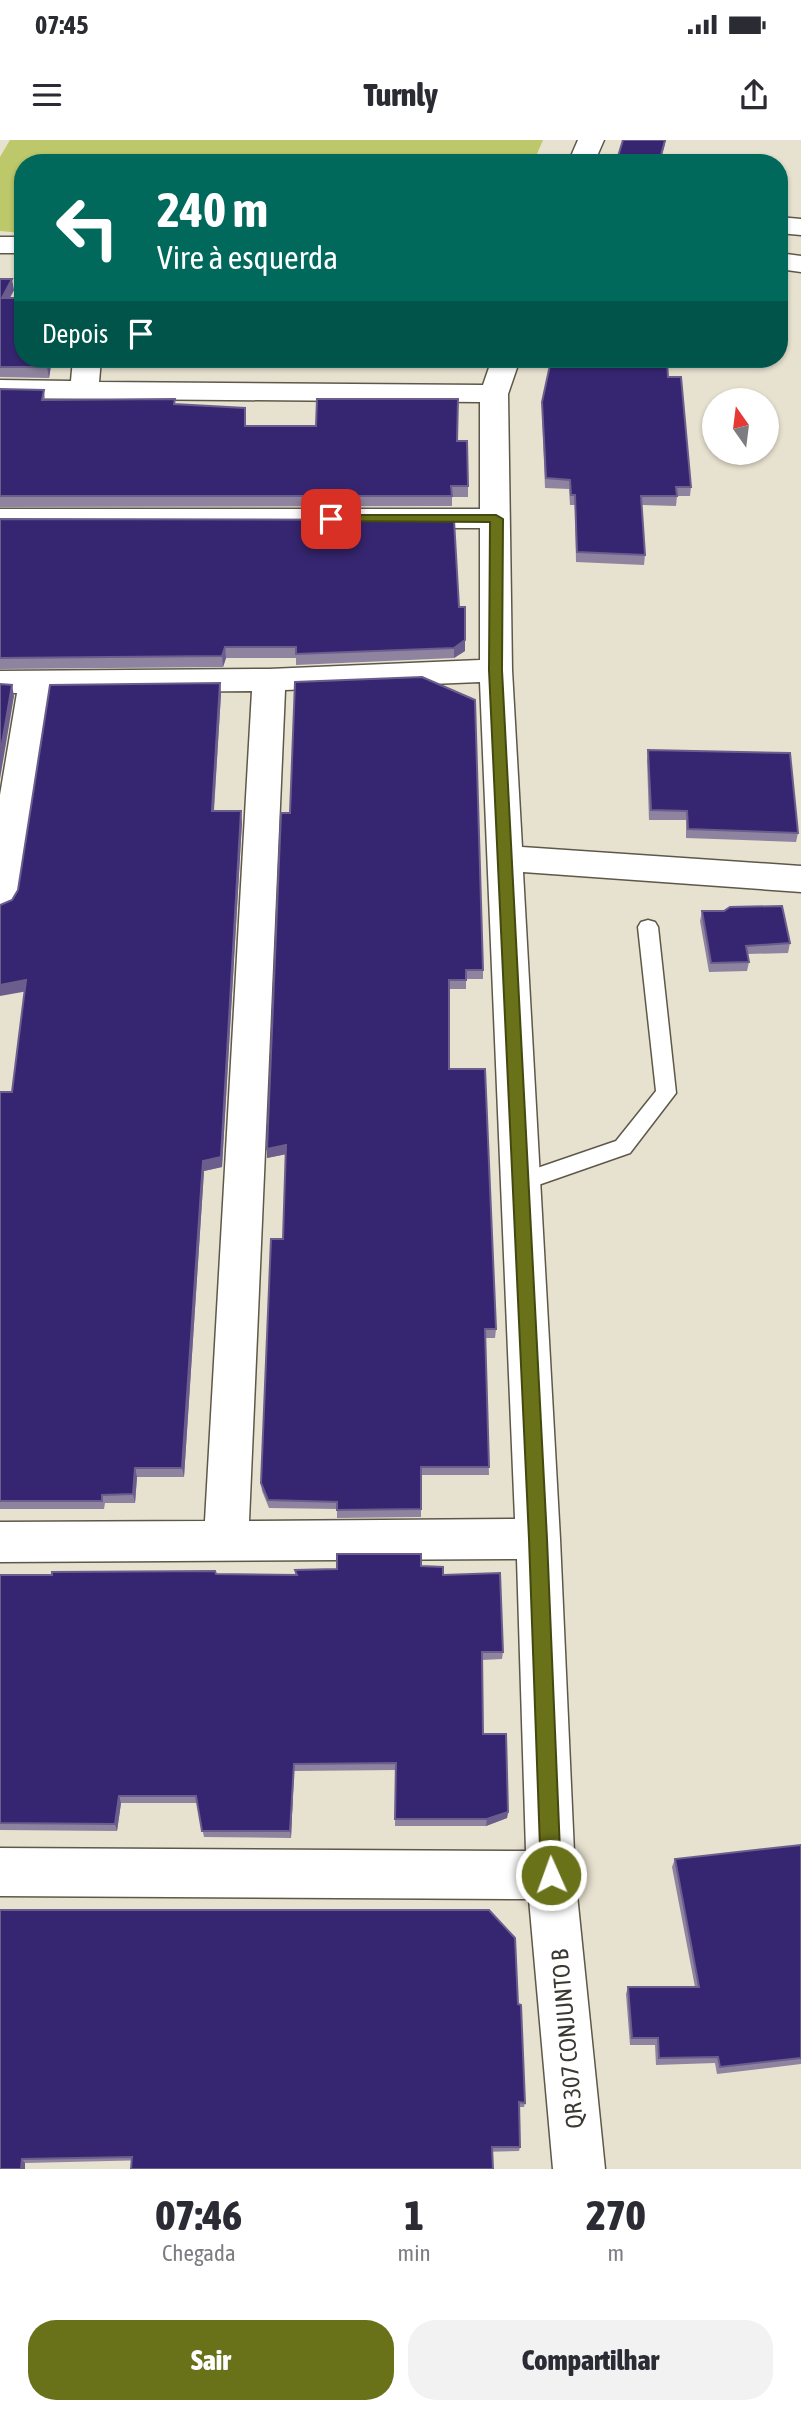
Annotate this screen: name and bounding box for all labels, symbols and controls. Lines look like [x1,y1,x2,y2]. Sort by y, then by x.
text: 07:45 [35,10,89,40]
icon: menu [28,76,66,114]
text: Turnly [363,76,438,113]
icon: share [735,76,773,114]
text: 240 m [157,181,268,237]
icon: left [42,182,133,273]
text: Vire à esquerda [157,239,338,276]
icon: arrive [122,315,160,353]
text: Depois [42,319,108,349]
north arrow [702,388,779,466]
map controls [702,388,779,465]
pin [301,489,361,549]
icon: arrive [312,500,350,538]
position arrow [514,1838,588,1912]
street label: QR 307 CONJUNTO B [546,1948,588,2130]
text: 07:46 [156,2191,242,2239]
text: 1 [404,2191,424,2239]
text: 270 [586,2191,645,2239]
text: Chegada [162,2240,236,2266]
text: min [398,2240,431,2266]
text: m [608,2240,624,2266]
button: Sair [28,2320,394,2400]
button: Compartilhar [408,2320,773,2400]

